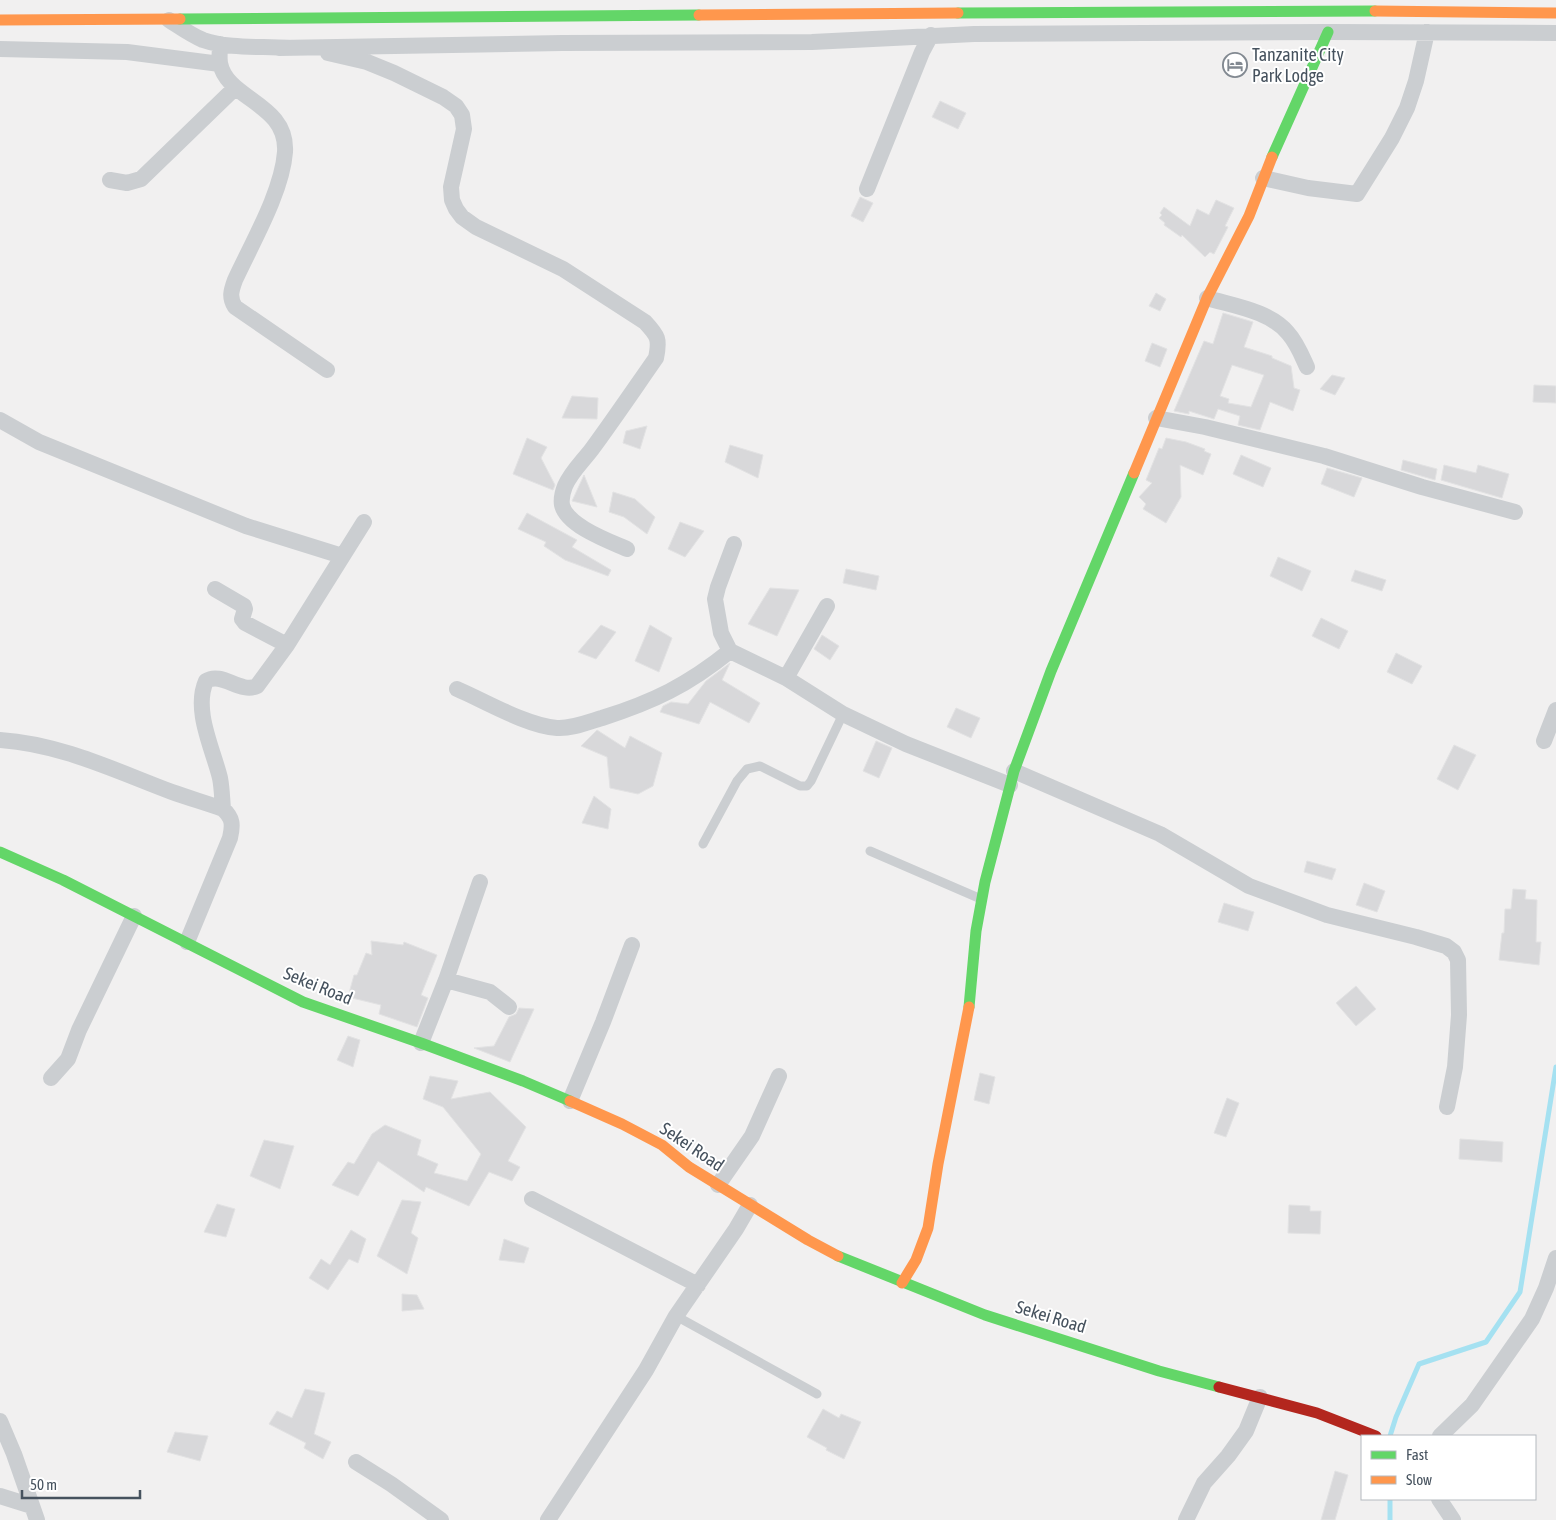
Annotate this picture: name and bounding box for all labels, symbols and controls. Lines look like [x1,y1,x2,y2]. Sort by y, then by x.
place label: Tanzanite City Park Lodge [1252,44,1344,86]
hotel icon: Tanzanite City Park Lodge [1222,52,1248,78]
street label: Sekei Road [281,962,356,1009]
street label: Sekei Road [656,1118,728,1176]
street label: Sekei Road [1013,1296,1089,1337]
legend [1361,1435,1536,1500]
text: Fast [1406,1446,1428,1463]
scale bar [22,1468,140,1500]
text: Slow [1406,1471,1432,1488]
text: 50 m [30,1476,57,1493]

